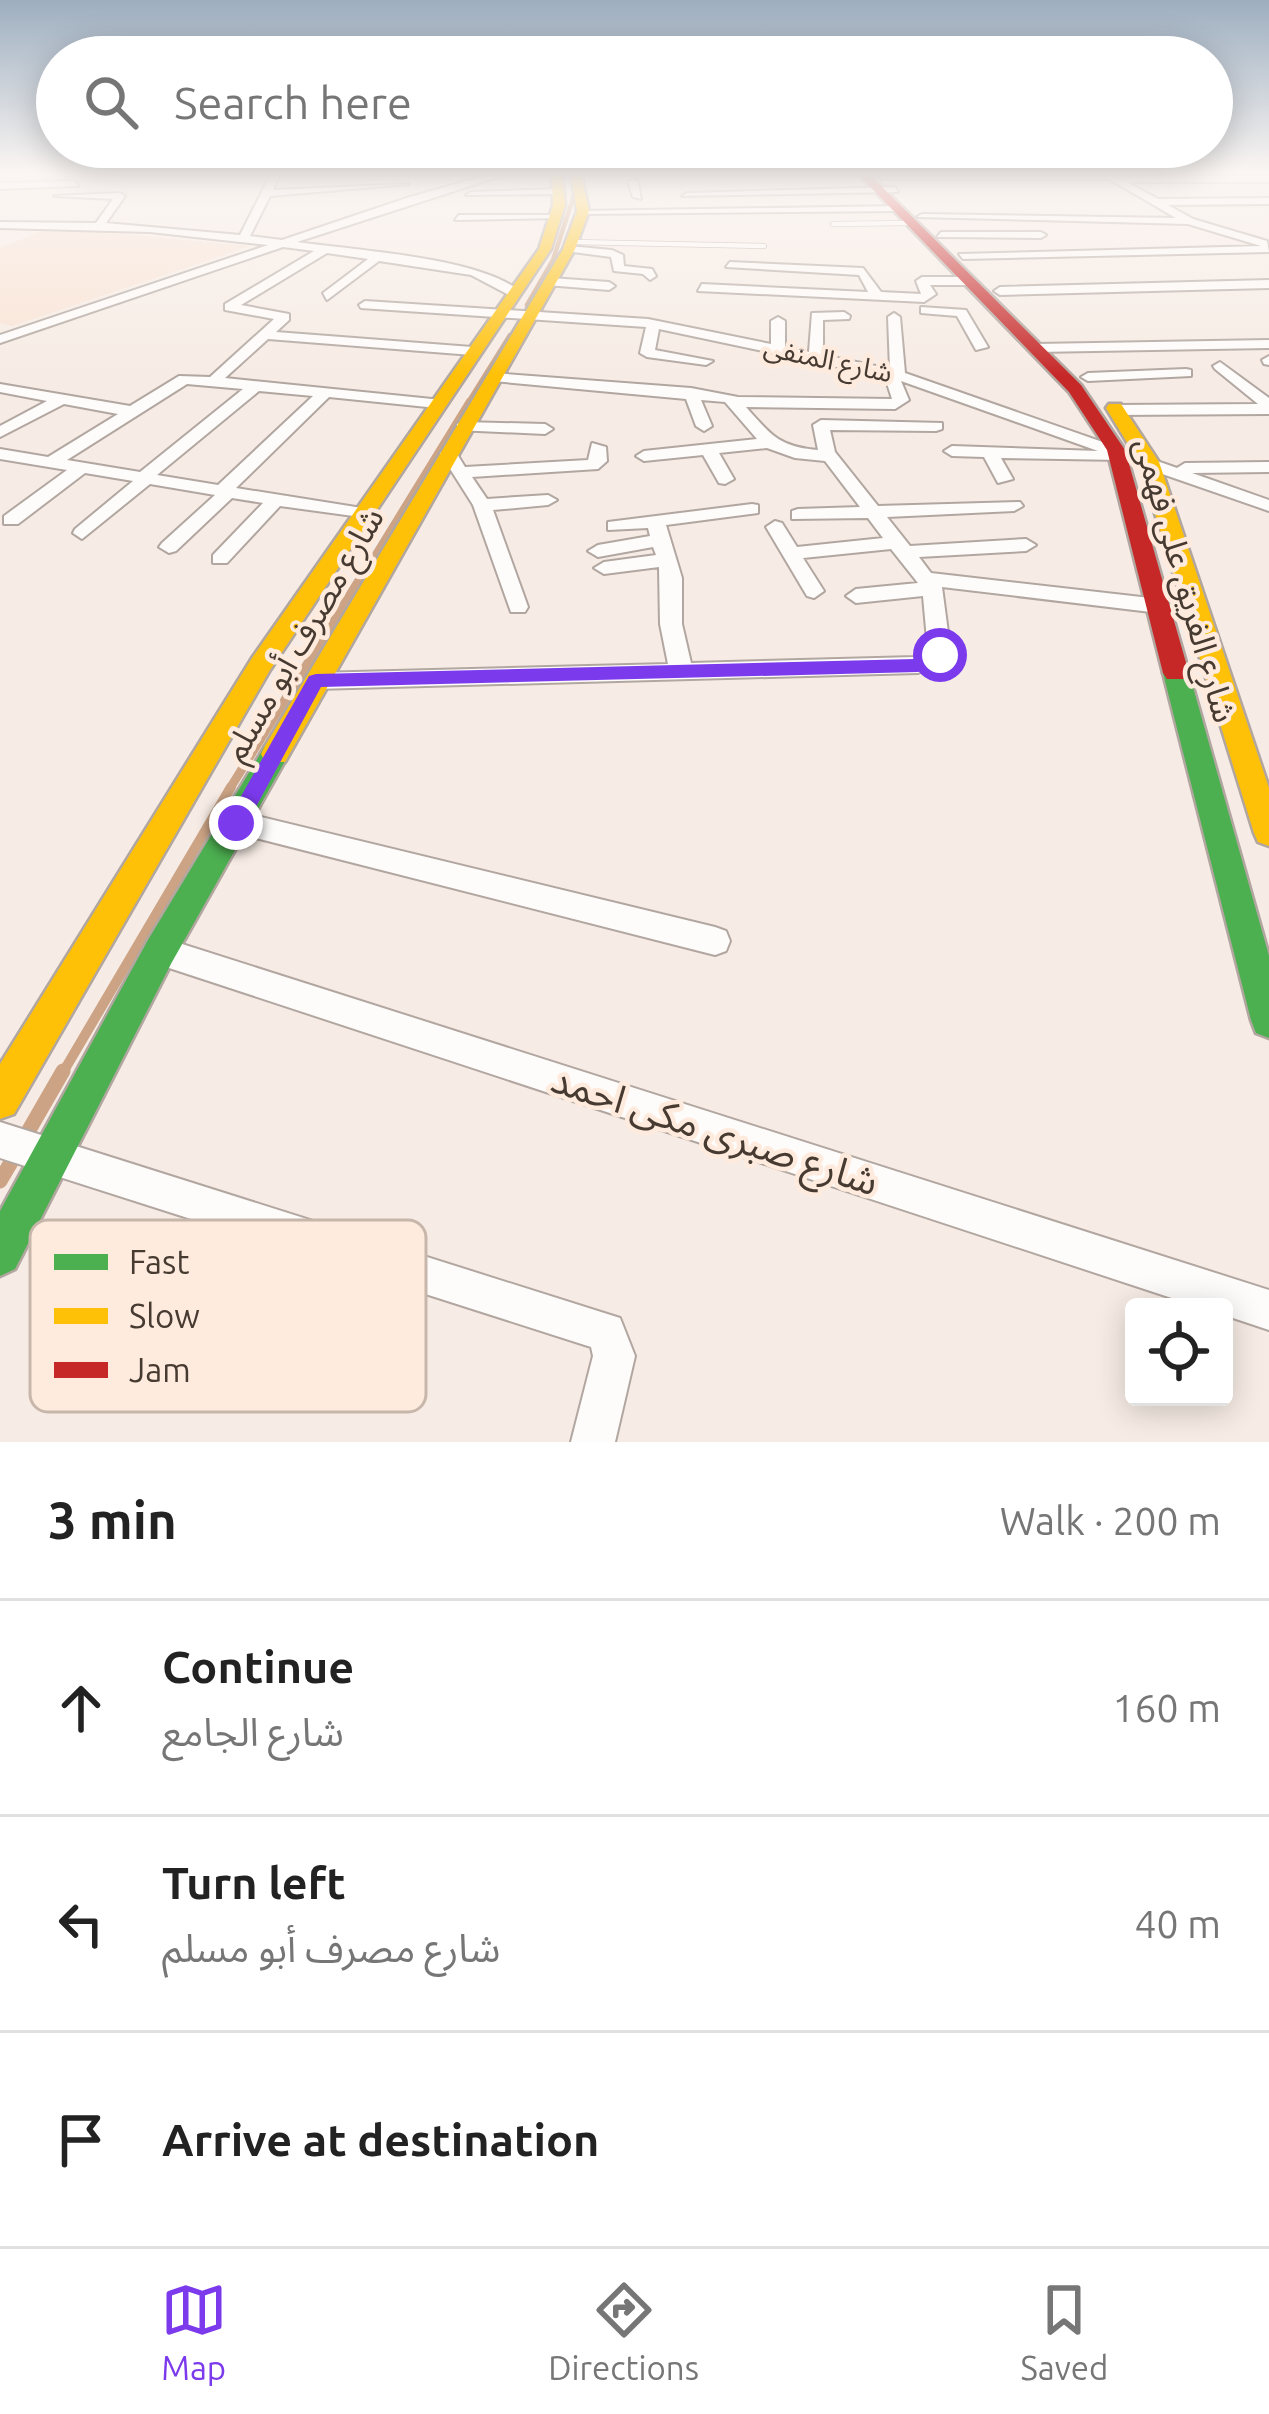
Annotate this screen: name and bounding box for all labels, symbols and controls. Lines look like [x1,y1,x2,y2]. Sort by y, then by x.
search box [36,36,1233,168]
icon: search [78,69,144,135]
text: Search here [174,77,412,128]
street label: شارع المنفى [760,331,895,393]
street label: شارع الفريق على فهمى [1121,433,1245,728]
street label: شارع مصرف أبو مسلم [215,500,397,771]
route start [913,628,967,682]
route end [209,796,263,850]
street label: شارع صبرى مكى احمد [544,1056,884,1210]
legend [30,1220,426,1412]
text: Fast [129,1243,189,1280]
text: Slow [129,1297,200,1334]
map controls [1125,1298,1233,1406]
button: locate [1125,1298,1233,1406]
text: Jam [129,1351,191,1388]
text: 3 min [48,1491,177,1549]
text: Walk · 200 m [1000,1499,1221,1542]
text: Continue [162,1641,354,1692]
icon: ahead [48,1675,114,1741]
text: 160 m [1112,1686,1221,1729]
text: شارع الجامع [162,1710,344,1753]
text: Turn left [162,1857,346,1908]
icon: left [48,1891,114,1957]
text: 40 m [1134,1902,1221,1945]
text: شارع مصرف أبو مسلم [162,1926,500,1969]
icon: arrive [48,2107,114,2173]
text: Arrive at destination [162,2114,599,2165]
tab: Map [161,2277,227,2386]
tab: Directions [548,2277,699,2386]
tab: Saved [1020,2277,1108,2386]

